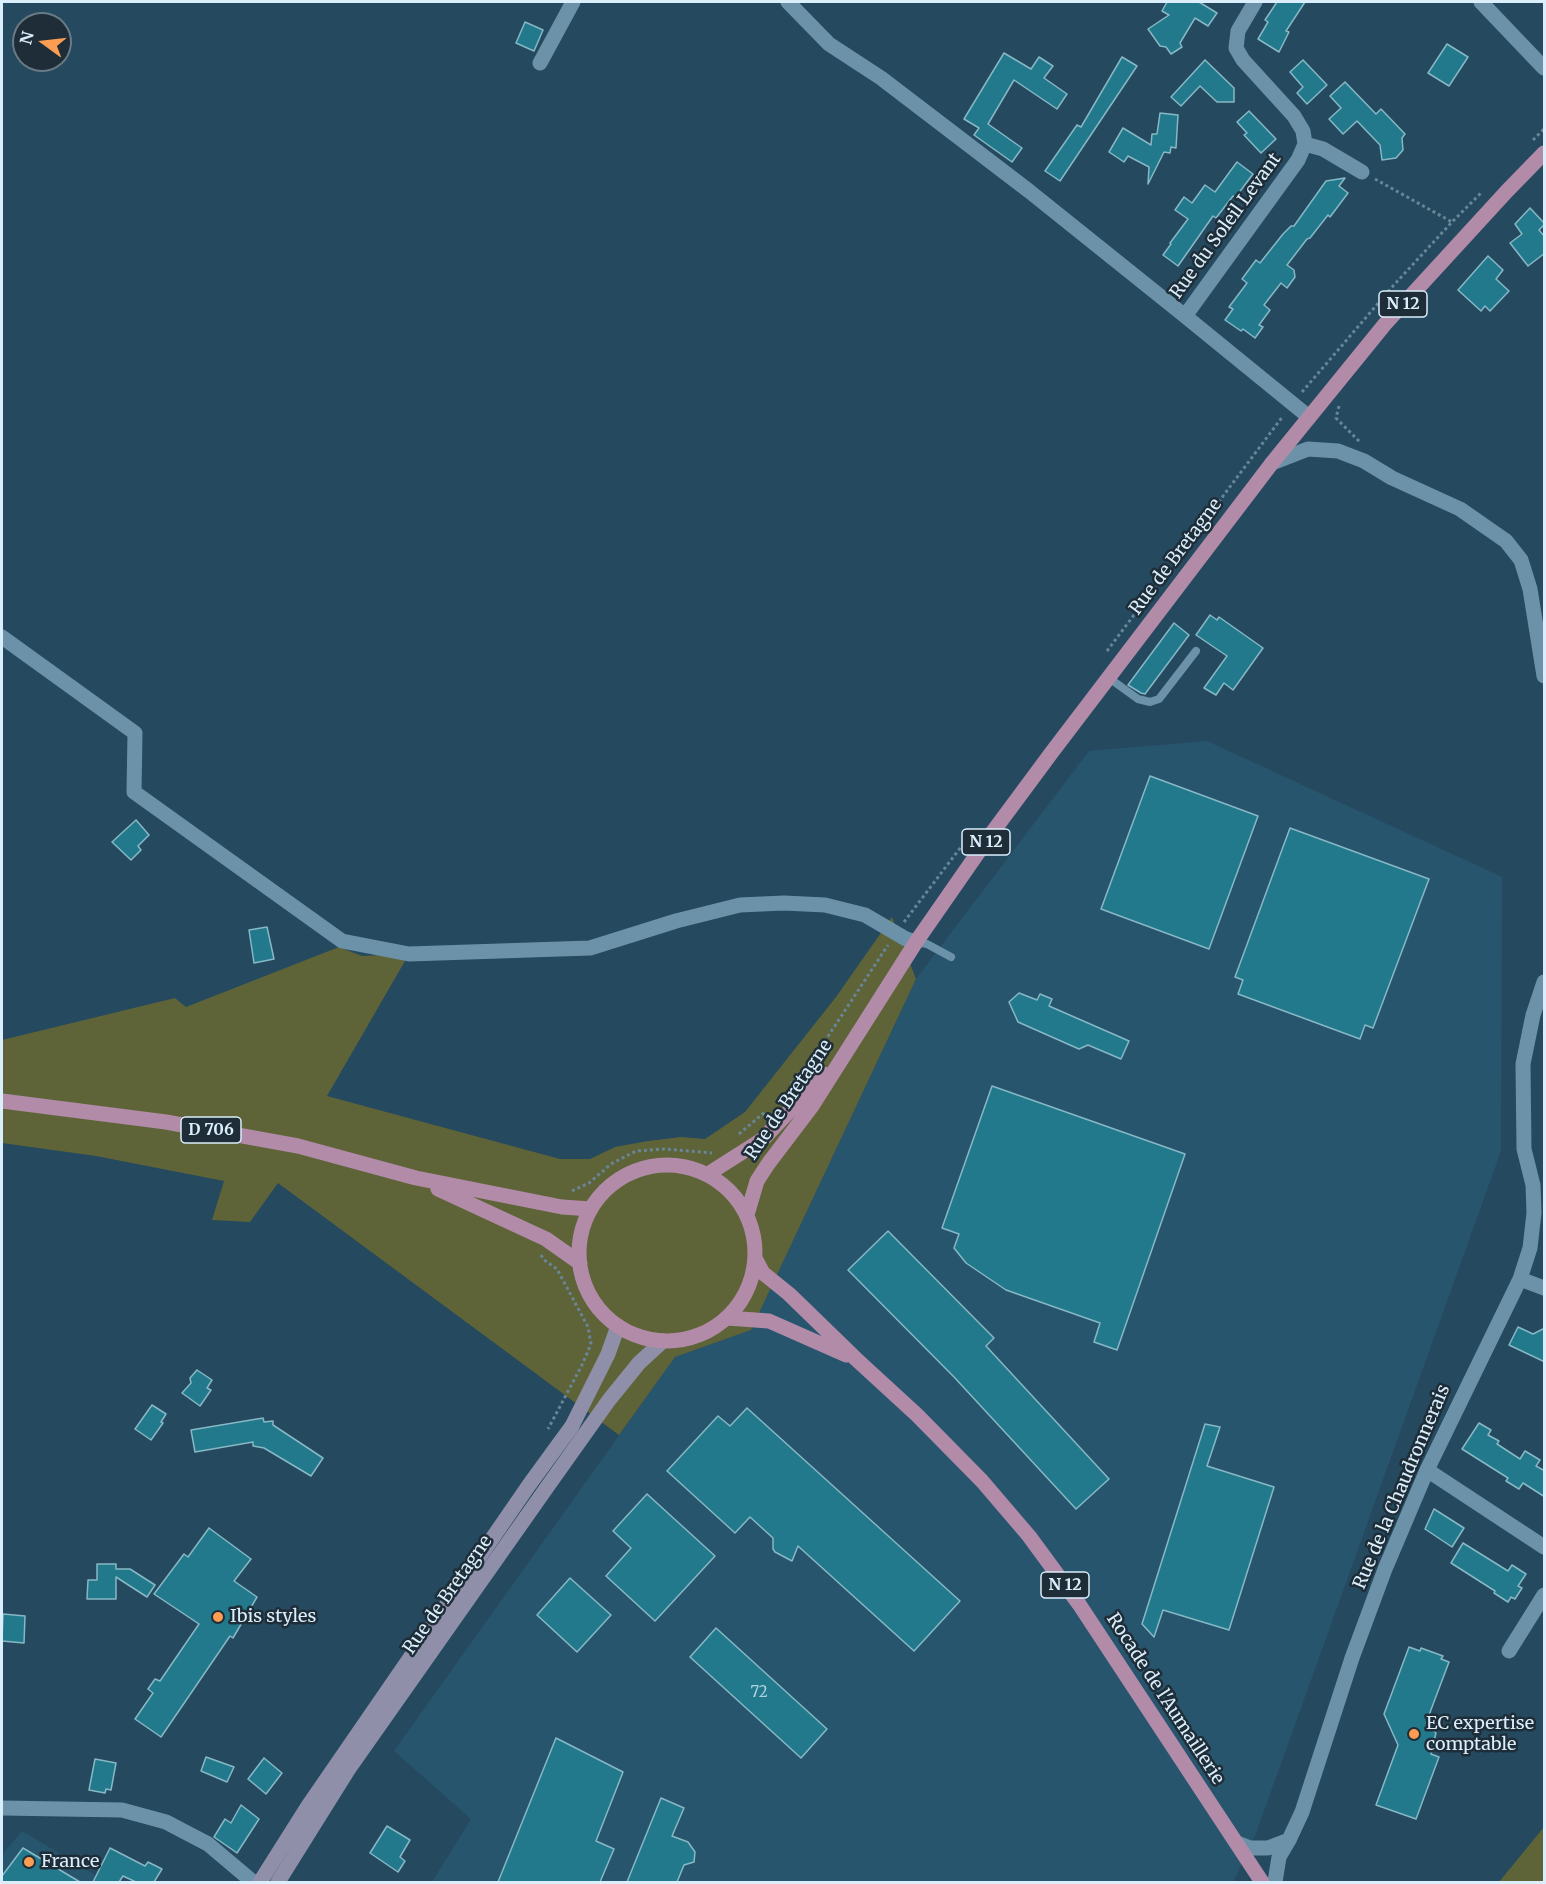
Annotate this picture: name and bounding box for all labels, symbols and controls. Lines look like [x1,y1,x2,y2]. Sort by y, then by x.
north arrow [12,12,72,72]
text: N [15,29,38,47]
street label: Rue du Soleil Levant [1166,149,1286,303]
road number: N 12 [1379,291,1427,317]
street label: Rue de Bretagne [1125,495,1227,619]
road number: N 12 [962,829,1010,855]
street label: Rue de Bretagne [741,1036,837,1164]
road number: D 706 [181,1117,241,1143]
street label: Rue de la Chaudronnerais [1349,1382,1455,1592]
street label: Rue de Bretagne [399,1531,497,1659]
road number: N 12 [1041,1572,1089,1598]
place label: Ibis styles [230,1606,316,1628]
street label: Rocade de l'Aumaillerie [1101,1609,1229,1789]
marker: Ibis styles [211,1610,225,1624]
house number: 72 [750,1684,768,1702]
place label: EC expertise comptable [1426,1713,1534,1756]
marker: EC expertise comptable [1407,1727,1421,1741]
place label: France [41,1851,99,1873]
marker: France [22,1855,36,1869]

